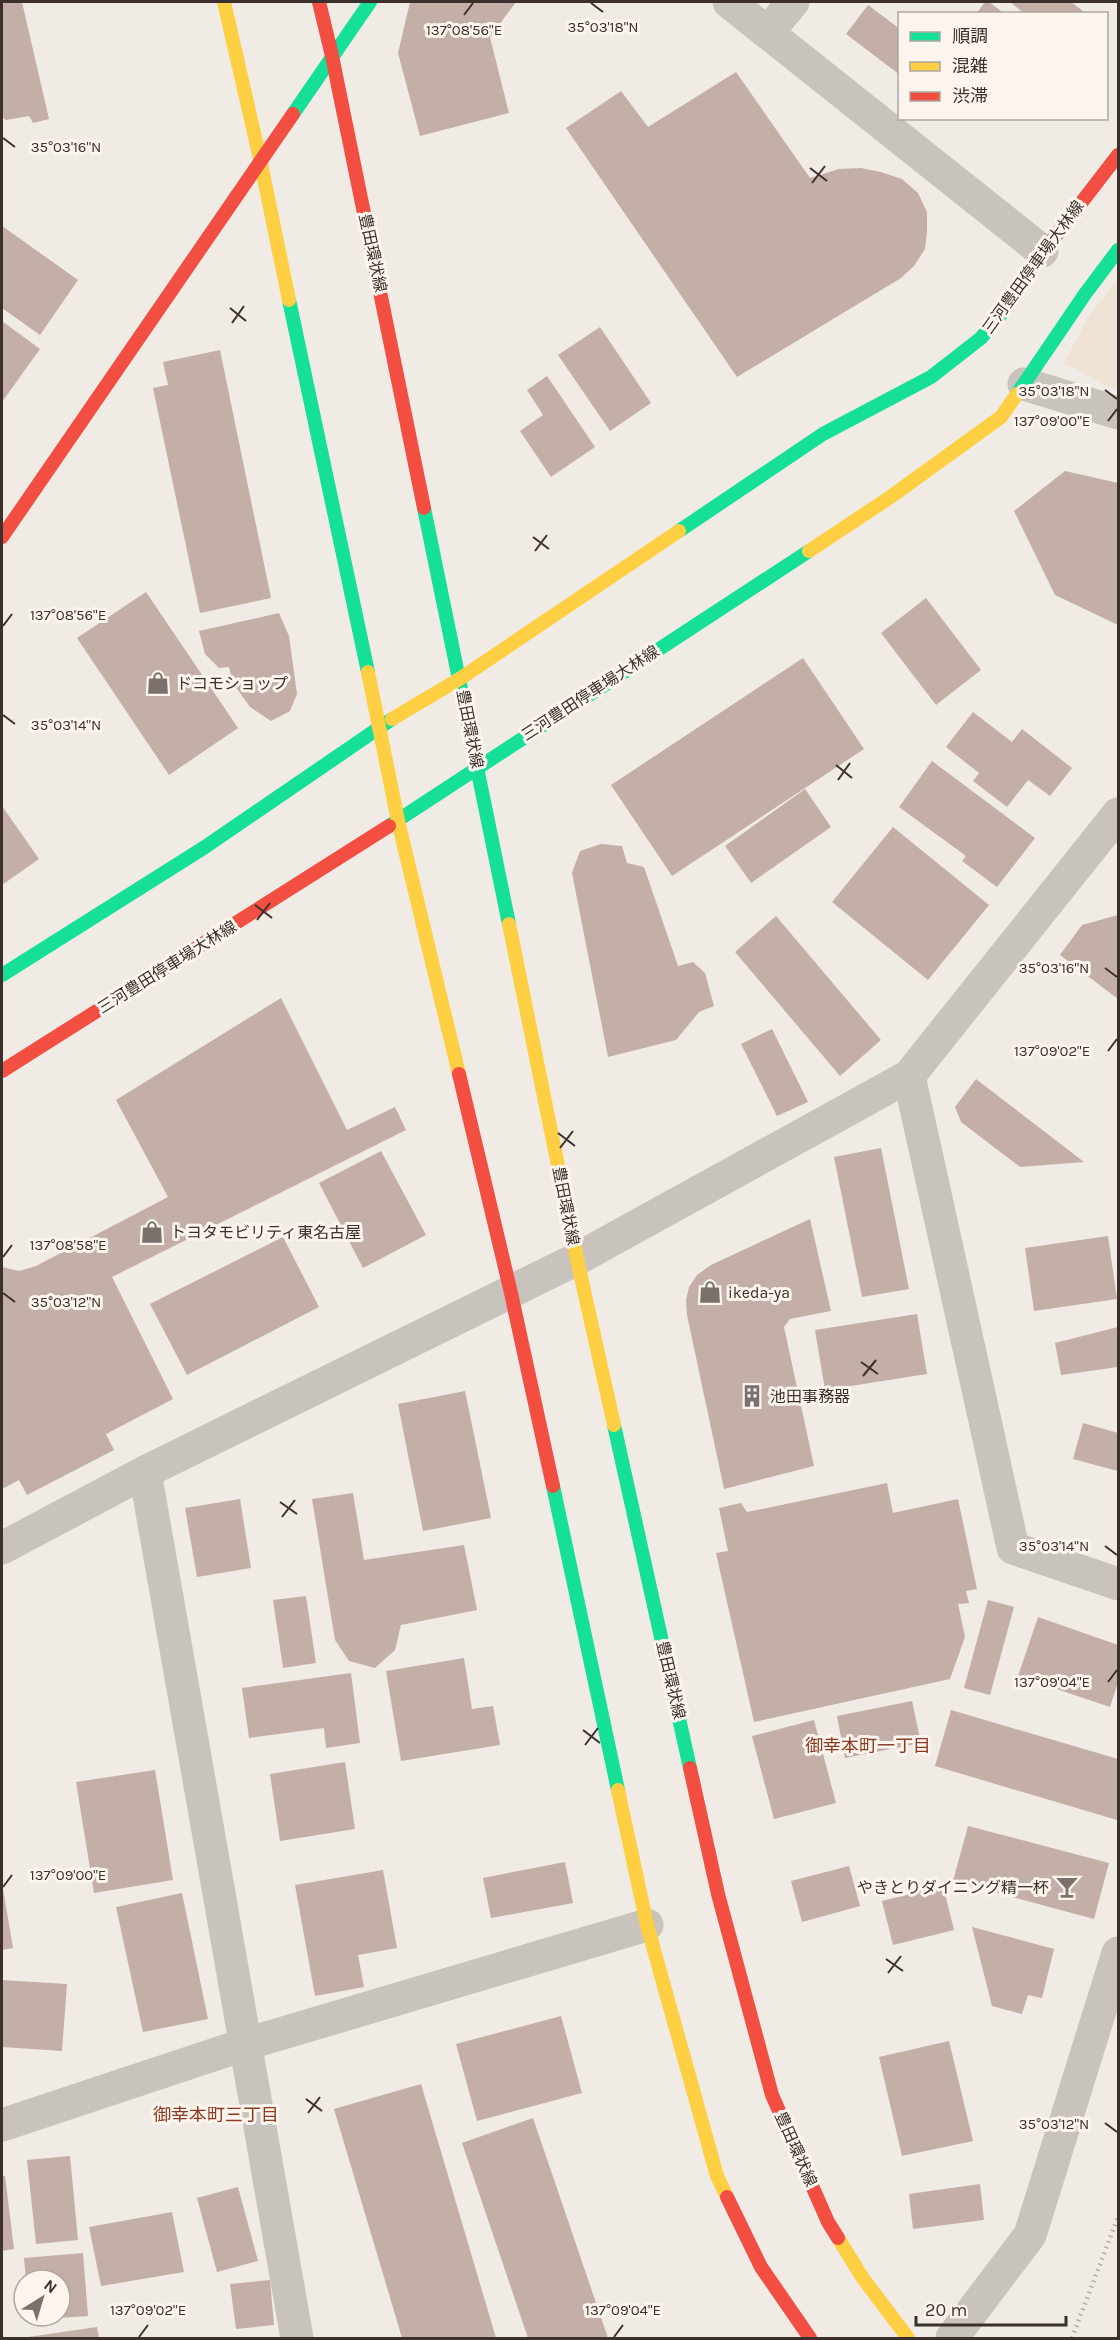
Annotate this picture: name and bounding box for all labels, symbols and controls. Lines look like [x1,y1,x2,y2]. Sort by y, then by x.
legend [898,12,1108,120]
text: 35°03'18"N [567,18,639,36]
text: 137°08'56"E [426,21,502,39]
text: 順調 [952,25,988,47]
text: 混雑 [952,55,988,77]
text: 渋滞 [952,85,988,107]
text: 35°03'16"N [31,138,101,156]
street label: 三河豊田停車場大林線 [978,197,1088,337]
street label: 豊田環状線 [355,212,391,294]
text: 35°03'18"N [1018,382,1090,400]
text: 137°09'00"E [1014,412,1090,430]
text: 137°08'56"E [30,606,106,624]
street label: 三河豊田停車場大林線 [518,641,662,745]
shop icon: ドコモショップ [145,670,171,696]
place label: ドコモショップ [176,674,288,693]
street label: 豊田環状線 [453,688,487,770]
text: 35°03'14"N [31,716,101,734]
street label: 三河豊田停車場大林線 [94,917,240,1017]
text: 35°03'16"N [1019,959,1089,977]
text: 137°09'02"E [1014,1042,1090,1060]
street label: 豊田環状線 [549,1165,583,1247]
shop icon: トヨタモビリティ東名古屋 [139,1219,165,1245]
place label: トヨタモビリティ東名古屋 [170,1223,361,1242]
text: 137°08'58"E [30,1236,106,1254]
shop icon: ikeda-ya [697,1279,723,1305]
place label: ikeda-ya [728,1283,790,1302]
text: 35°03'12"N [31,1293,101,1311]
building icon: 池田事務器 [739,1383,765,1409]
place label: 池田事務器 [770,1387,850,1406]
text: 35°03'14"N [1019,1537,1089,1555]
street label: 豊田環状線 [653,1639,689,1721]
text: 137°09'04"E [1014,1673,1090,1691]
district label: 御幸本町一丁目 [805,1735,931,1757]
text: 137°09'00"E [30,1866,106,1884]
bar icon: やきとりダイニング精一杯 [1054,1874,1080,1900]
place label: やきとりダイニング精一杯 [857,1878,1049,1897]
district label: 御幸本町三丁目 [153,2104,279,2126]
street label: 豊田環状線 [771,2109,821,2189]
text: 35°03'12"N [1019,2115,1089,2133]
north arrow [12,2268,72,2328]
text: N [40,2275,61,2297]
scale bar [916,2289,1066,2327]
text: 20 m [925,2299,967,2321]
text: 137°09'02"E [110,2301,186,2319]
text: 137°09'04"E [585,2301,661,2319]

